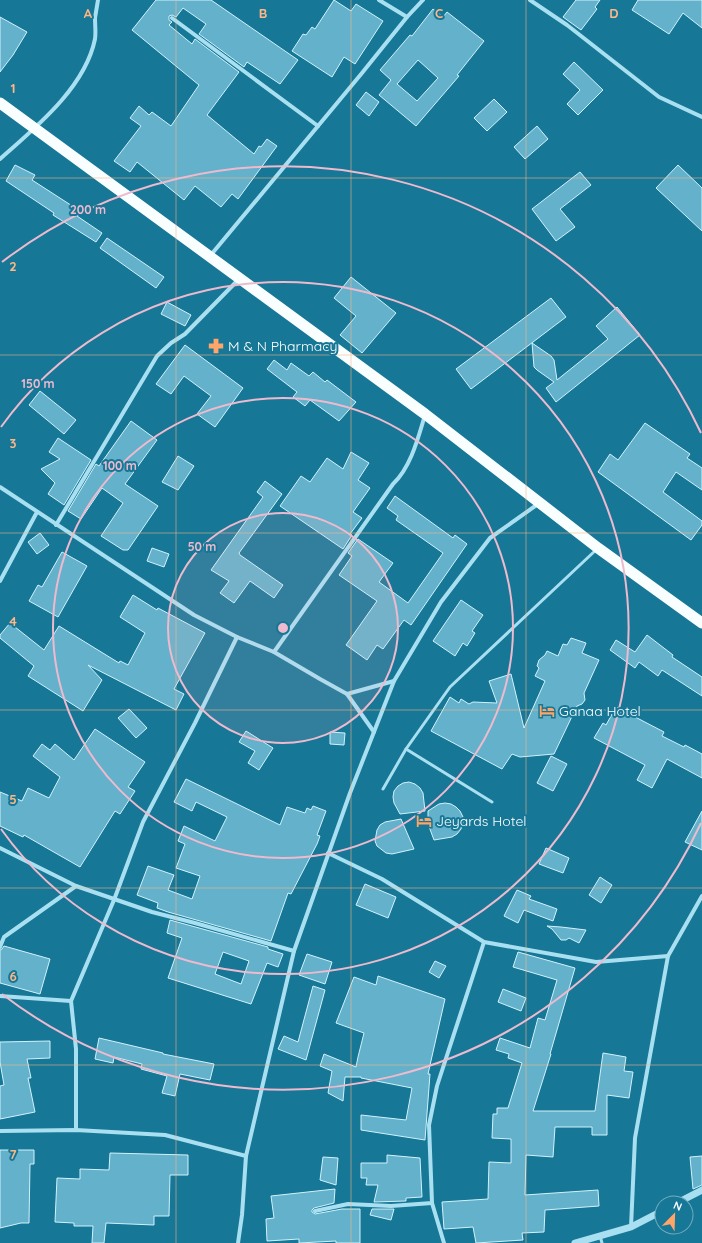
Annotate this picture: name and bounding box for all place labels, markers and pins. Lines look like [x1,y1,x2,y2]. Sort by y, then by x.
pharmacy icon: M & N Pharmacy [207,337,225,355]
place label: M & N Pharmacy [228,337,337,355]
centre of rings [276,621,290,635]
hotel icon: Ganaa Hotel [538,702,556,720]
place label: Ganaa Hotel [559,702,641,720]
hotel icon: Jeyards Hotel [415,812,433,830]
place label: Jeyards Hotel [436,812,527,830]

